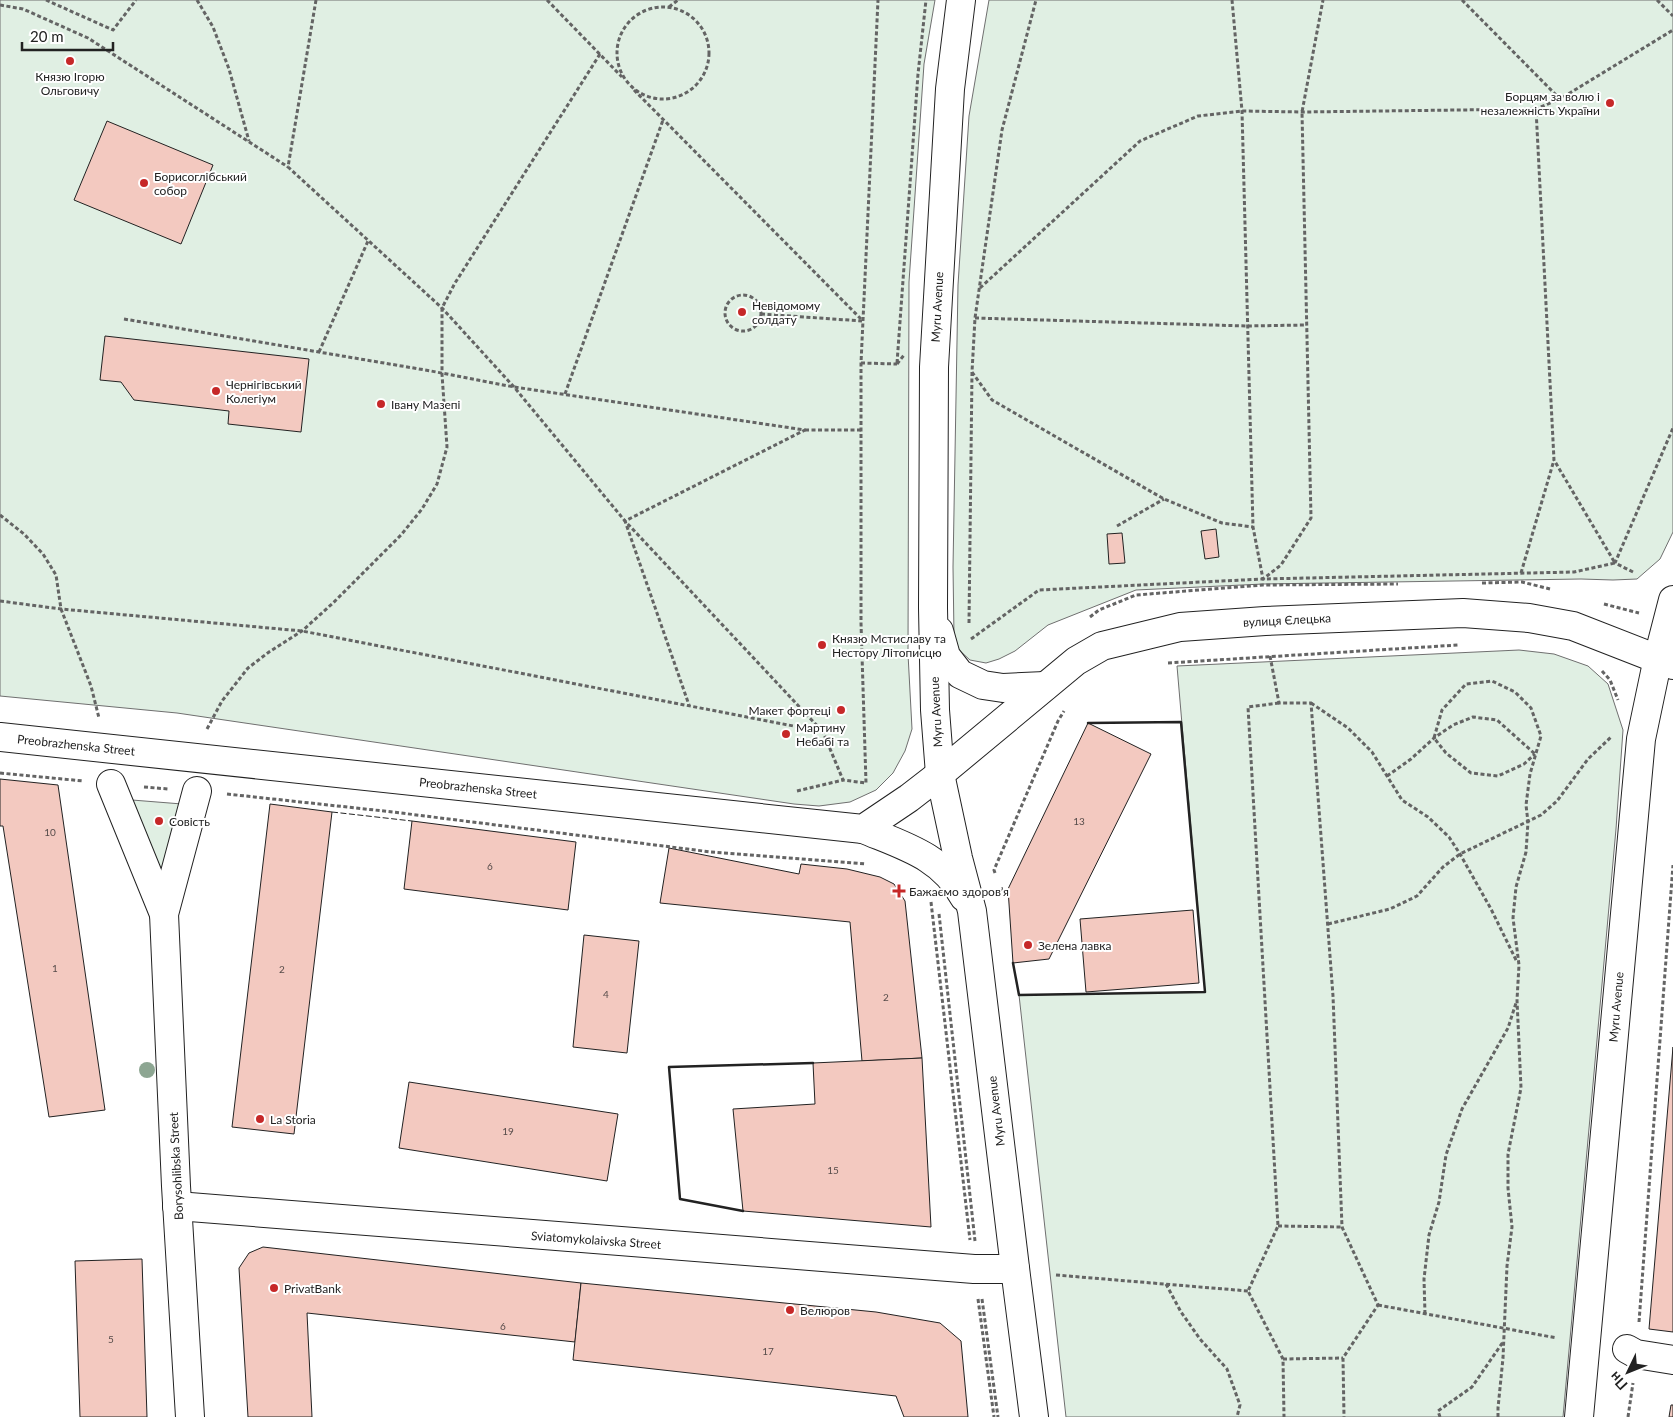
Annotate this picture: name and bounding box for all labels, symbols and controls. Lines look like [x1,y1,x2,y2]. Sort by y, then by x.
scale bar [22,20,114,52]
text: 20 m [30,27,64,45]
marker: Князю Ігорю Ольговичу [64,55,76,67]
place label: Князю Ігорю Ольговичу [35,69,105,98]
place label: Борцям за волю і незалежність України [1480,89,1600,118]
marker: Борцям за волю і незалежність України [1604,97,1616,109]
place label: Борисоглібський собор [154,169,247,198]
marker: Борисоглібський собор [138,177,150,189]
street label: Myru Avenue [928,271,946,343]
place label: Невідомому солдату [752,298,821,327]
marker: Невідомому солдату [736,306,748,318]
place label: Чернігівський Колегіум [226,377,302,406]
marker: Чернігівський Колегіум [210,385,222,397]
place label: Івану Мазепі [391,397,461,412]
marker: Івану Мазепі [375,398,387,410]
street label: вулиця Єлецька [1243,610,1331,630]
place label: Князю Мстиславу та Нестору Літописцю [832,631,946,660]
marker: Князю Мстиславу та Нестору Літописцю [816,639,828,651]
street label: Myru Avenue [927,676,945,748]
place label: Макет фортеці [749,703,831,718]
marker: Макет фортеці [835,704,847,716]
place label: Мартину Небабі та [796,720,849,749]
marker: Мартину Небабі та [780,728,792,740]
street label: Preobrazhenska Street [16,731,136,759]
street label: Preobrazhenska Street [418,774,538,802]
place label: Совість [169,814,210,829]
marker: Совість [153,815,165,827]
house number: 13 [1073,815,1085,827]
house number: 10 [44,826,56,838]
house number: 6 [487,860,493,872]
place label: Бажаємо здоров’я [909,884,1009,899]
marker: Бажаємо здоров’я [893,885,905,897]
place label: Зелена лавка [1038,938,1111,953]
marker: Зелена лавка [1022,939,1034,951]
house number: 1 [52,962,58,974]
house number: 2 [279,963,285,975]
street label: Myru Avenue [1605,971,1627,1043]
house number: 4 [603,988,609,1000]
house number: 2 [883,991,889,1003]
street label: Myru Avenue [984,1075,1008,1147]
street label: Borysohlibska Street [166,1111,186,1220]
place label: La Storia [270,1112,316,1127]
marker: La Storia [254,1113,266,1125]
house number: 19 [502,1125,514,1137]
house number: 15 [827,1164,839,1176]
street label: Sviatomykolaivska Street [530,1228,662,1252]
place label: PrivatBank [284,1281,342,1296]
marker: PrivatBank [268,1282,280,1294]
place label: Велюров [800,1303,850,1318]
marker: Велюров [784,1304,796,1316]
house number: 6 [500,1320,506,1332]
house number: 5 [108,1333,114,1345]
house number: 17 [762,1345,774,1357]
north arrow [1603,1347,1653,1397]
text: Пн [1606,1369,1631,1394]

